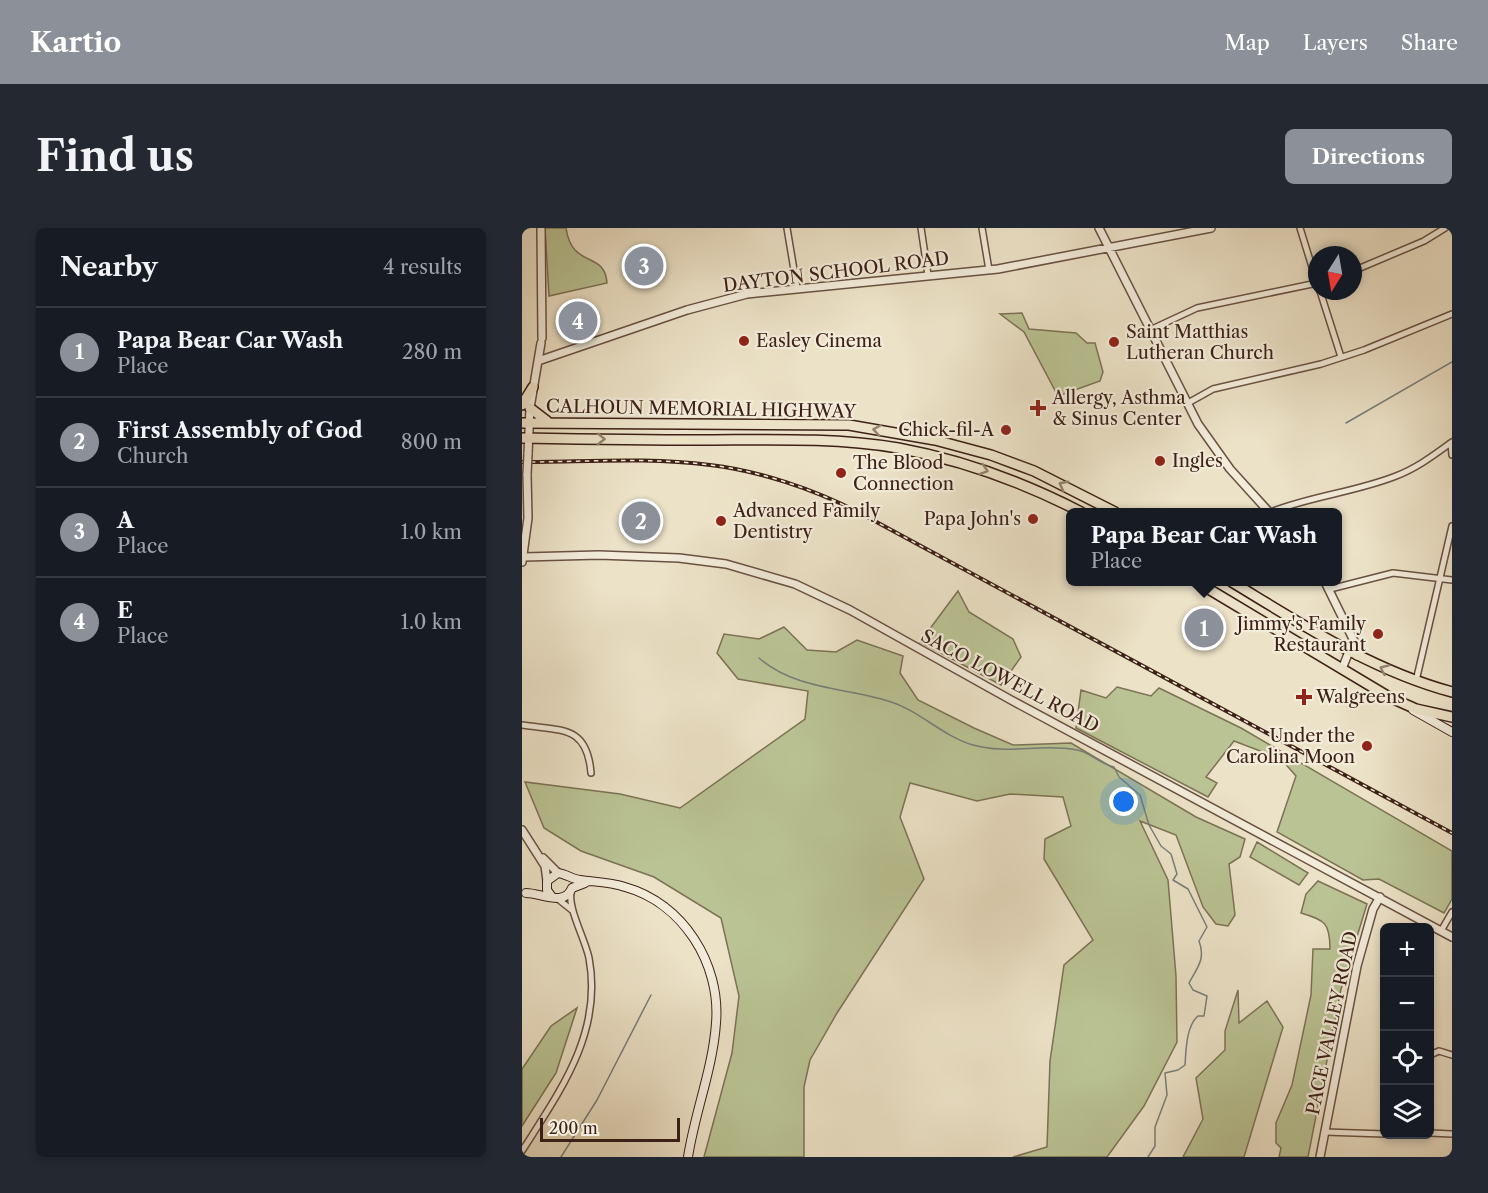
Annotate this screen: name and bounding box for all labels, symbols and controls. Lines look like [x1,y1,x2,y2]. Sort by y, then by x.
text: Kartio [30,25,121,59]
text: Map [1225,30,1270,55]
text: Layers [1303,30,1368,55]
text: Share [1401,30,1458,55]
button: Directions [1285,129,1452,184]
text: Find us [36,130,194,182]
pin: 3 [624,243,664,288]
north arrow [1308,246,1362,300]
street label: DAYTON SCHOOL ROAD [722,247,950,297]
text: Nearby [60,251,158,283]
text: 4 results [383,255,462,279]
pin: 4 [558,298,598,344]
place label: Saint Matthias Lutheran Church [1126,321,1274,364]
text: Papa Bear Car Wash [117,327,343,354]
place label: Easley Cinema [756,330,883,352]
marker: Easley Cinema [737,334,751,348]
marker: Saint Matthias Lutheran Church [1107,335,1121,349]
text: 1 [75,340,84,364]
text: 280 m [402,340,462,364]
text: Place [117,354,168,378]
place label: Allergy, Asthma & Sinus Center [1051,387,1186,430]
street label: CALHOUN MEMORIAL HIGHWAY [546,395,858,423]
marker: Allergy, Asthma & Sinus Center [1029,399,1047,417]
text: First Assembly of God [117,417,363,444]
place label: Chick-fil-A [898,419,995,441]
marker: Chick-fil-A [999,423,1013,437]
one-way arrow [872,424,882,436]
text: 2 [74,430,85,454]
text: 800 m [401,430,462,454]
one-way arrow [596,433,605,445]
text: Church [117,444,188,468]
place label: Ingles [1172,450,1223,472]
place label: The Blood Connection [853,452,954,495]
marker: Ingles [1153,454,1167,468]
one-way arrow [978,463,989,475]
marker: The Blood Connection [834,466,848,480]
one-way arrow [1058,481,1069,493]
pin: 2 [622,498,660,544]
place label: Advanced Family Dentistry [732,500,881,543]
text: A [117,507,134,534]
place label: Papa John's [924,508,1021,530]
popup [1066,508,1342,586]
marker: Papa John's [1026,512,1040,526]
marker: Advanced Family Dentistry [714,514,728,528]
text: 3 [74,520,85,544]
text: 1.0 km [401,520,462,544]
text: Papa Bear Car Wash [1091,522,1317,549]
text: Place [117,534,168,558]
text: Place [1091,549,1142,573]
text: E [117,597,133,624]
pin: 1 [1184,606,1224,650]
text: 4 [74,610,85,634]
text: 1.0 km [401,610,462,634]
place label: Jimmy's Family Restaurant [1234,613,1367,656]
text: Place [117,624,168,648]
street label: SACO LOWELL ROAD [917,625,1103,737]
marker: Jimmy's Family Restaurant [1371,627,1385,641]
one-way arrow [1380,664,1391,676]
place label: Walgreens [1315,686,1405,708]
marker: Walgreens [1297,690,1311,704]
place label: Under the Carolina Moon [1226,725,1355,768]
marker: Under the Carolina Moon [1360,739,1374,753]
your location [1109,787,1138,816]
map controls [1380,923,1434,1139]
button: + [1380,923,1434,977]
street label: PACE VALLEY ROAD [1302,929,1362,1117]
button: − [1380,977,1434,1031]
button: locate [1380,1031,1434,1085]
button: layers [1380,1085,1434,1139]
scale bar [540,1115,680,1142]
text: 200 m [549,1118,598,1138]

